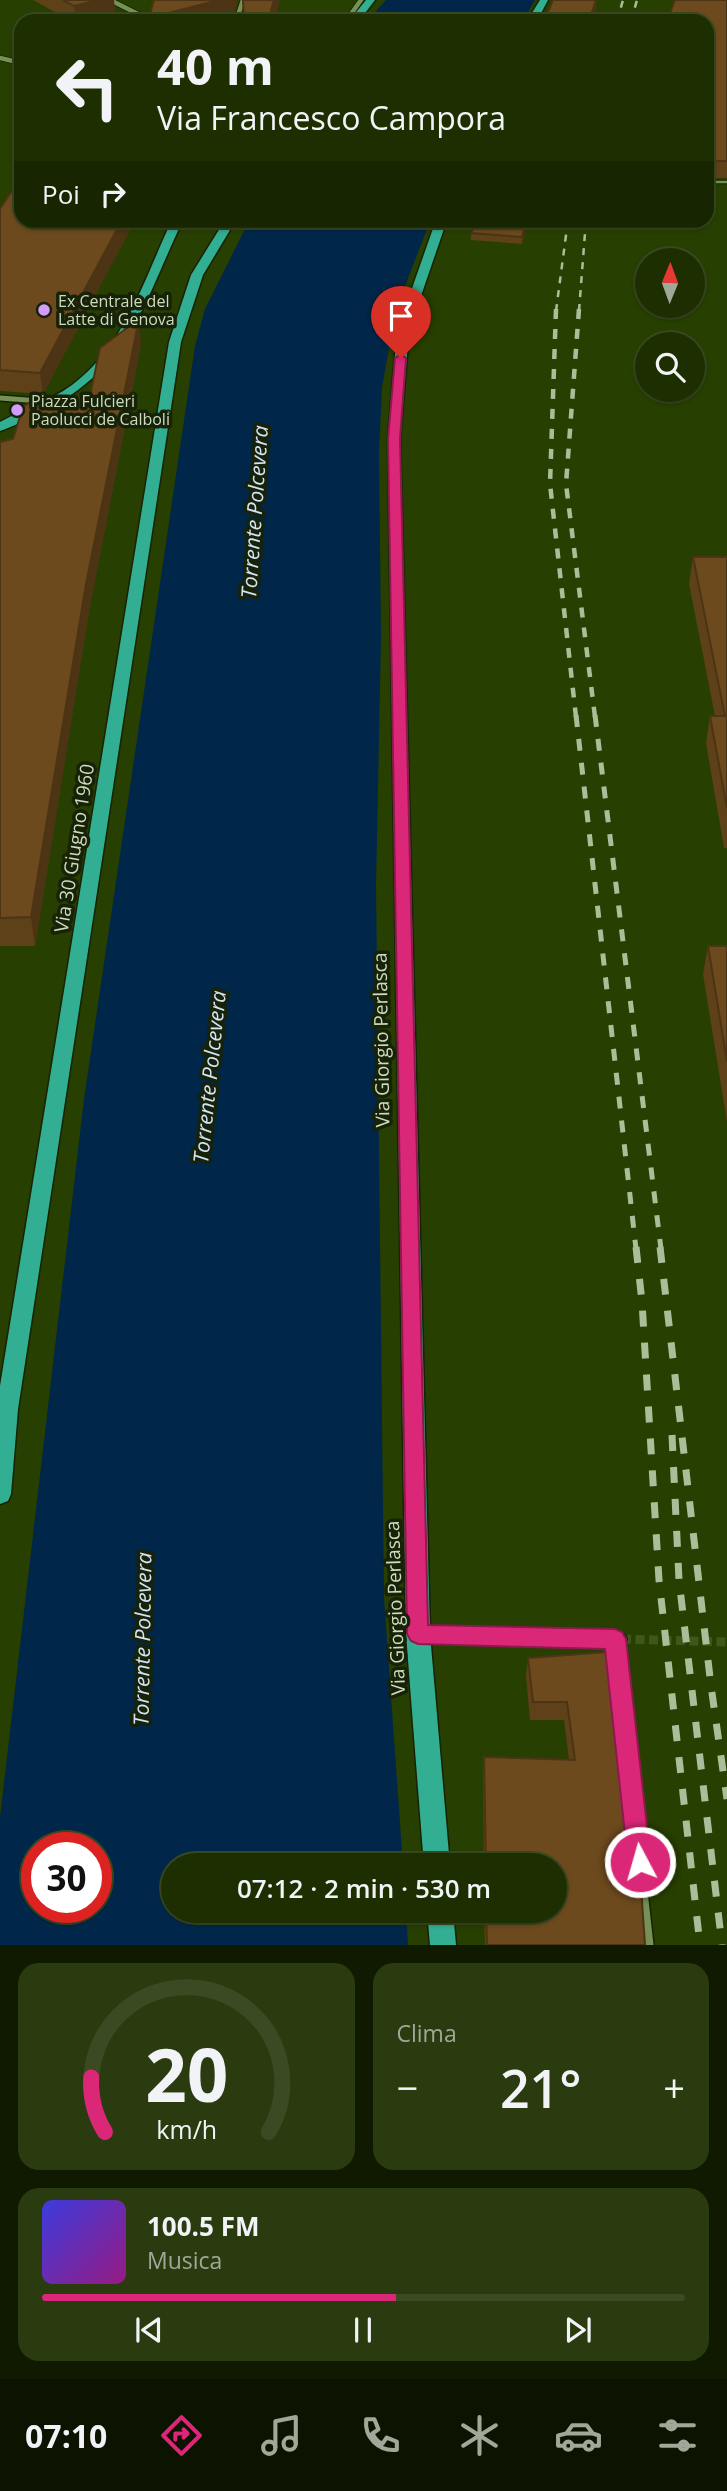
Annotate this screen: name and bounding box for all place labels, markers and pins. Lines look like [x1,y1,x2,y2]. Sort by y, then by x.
pin [371,286,431,358]
place label: Ex Centrale del Latte di Genova [58,290,175,330]
marker: Ex Centrale del Latte di Genova [36,302,52,318]
place label: Piazza Fulcieri Paolucci de Calboli [31,390,170,430]
marker: Piazza Fulcieri Paolucci de Calboli [9,402,25,418]

